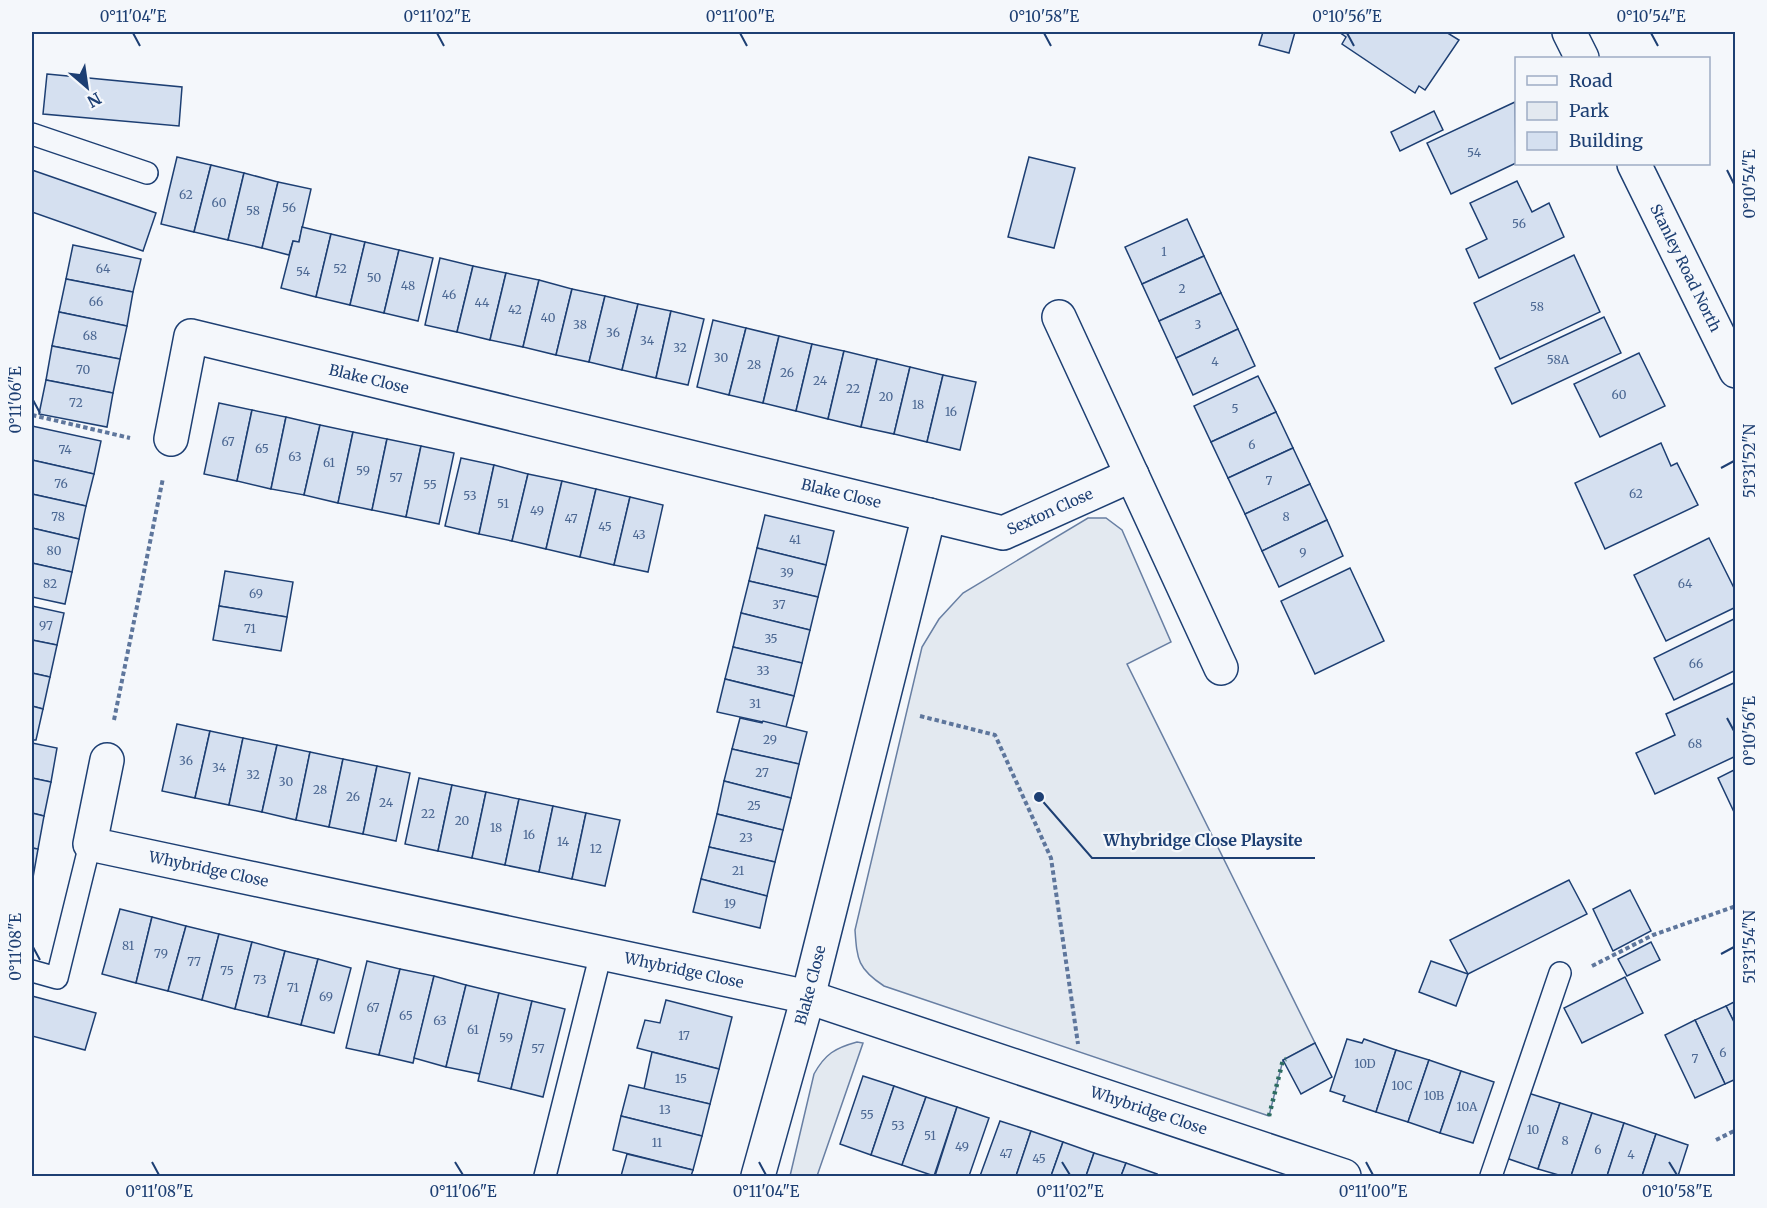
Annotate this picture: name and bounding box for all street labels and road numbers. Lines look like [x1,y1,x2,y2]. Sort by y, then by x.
street label: Stanley Road North [1646,201,1725,335]
street label: Blake Close [327,360,411,398]
street label: Blake Close [799,474,883,512]
street label: Sexton Close [1004,484,1096,539]
street label: Whybridge Close [146,847,270,891]
street label: Blake Close [791,943,830,1027]
street label: Whybridge Close [622,948,746,992]
street label: Whybridge Close [1087,1082,1210,1139]

